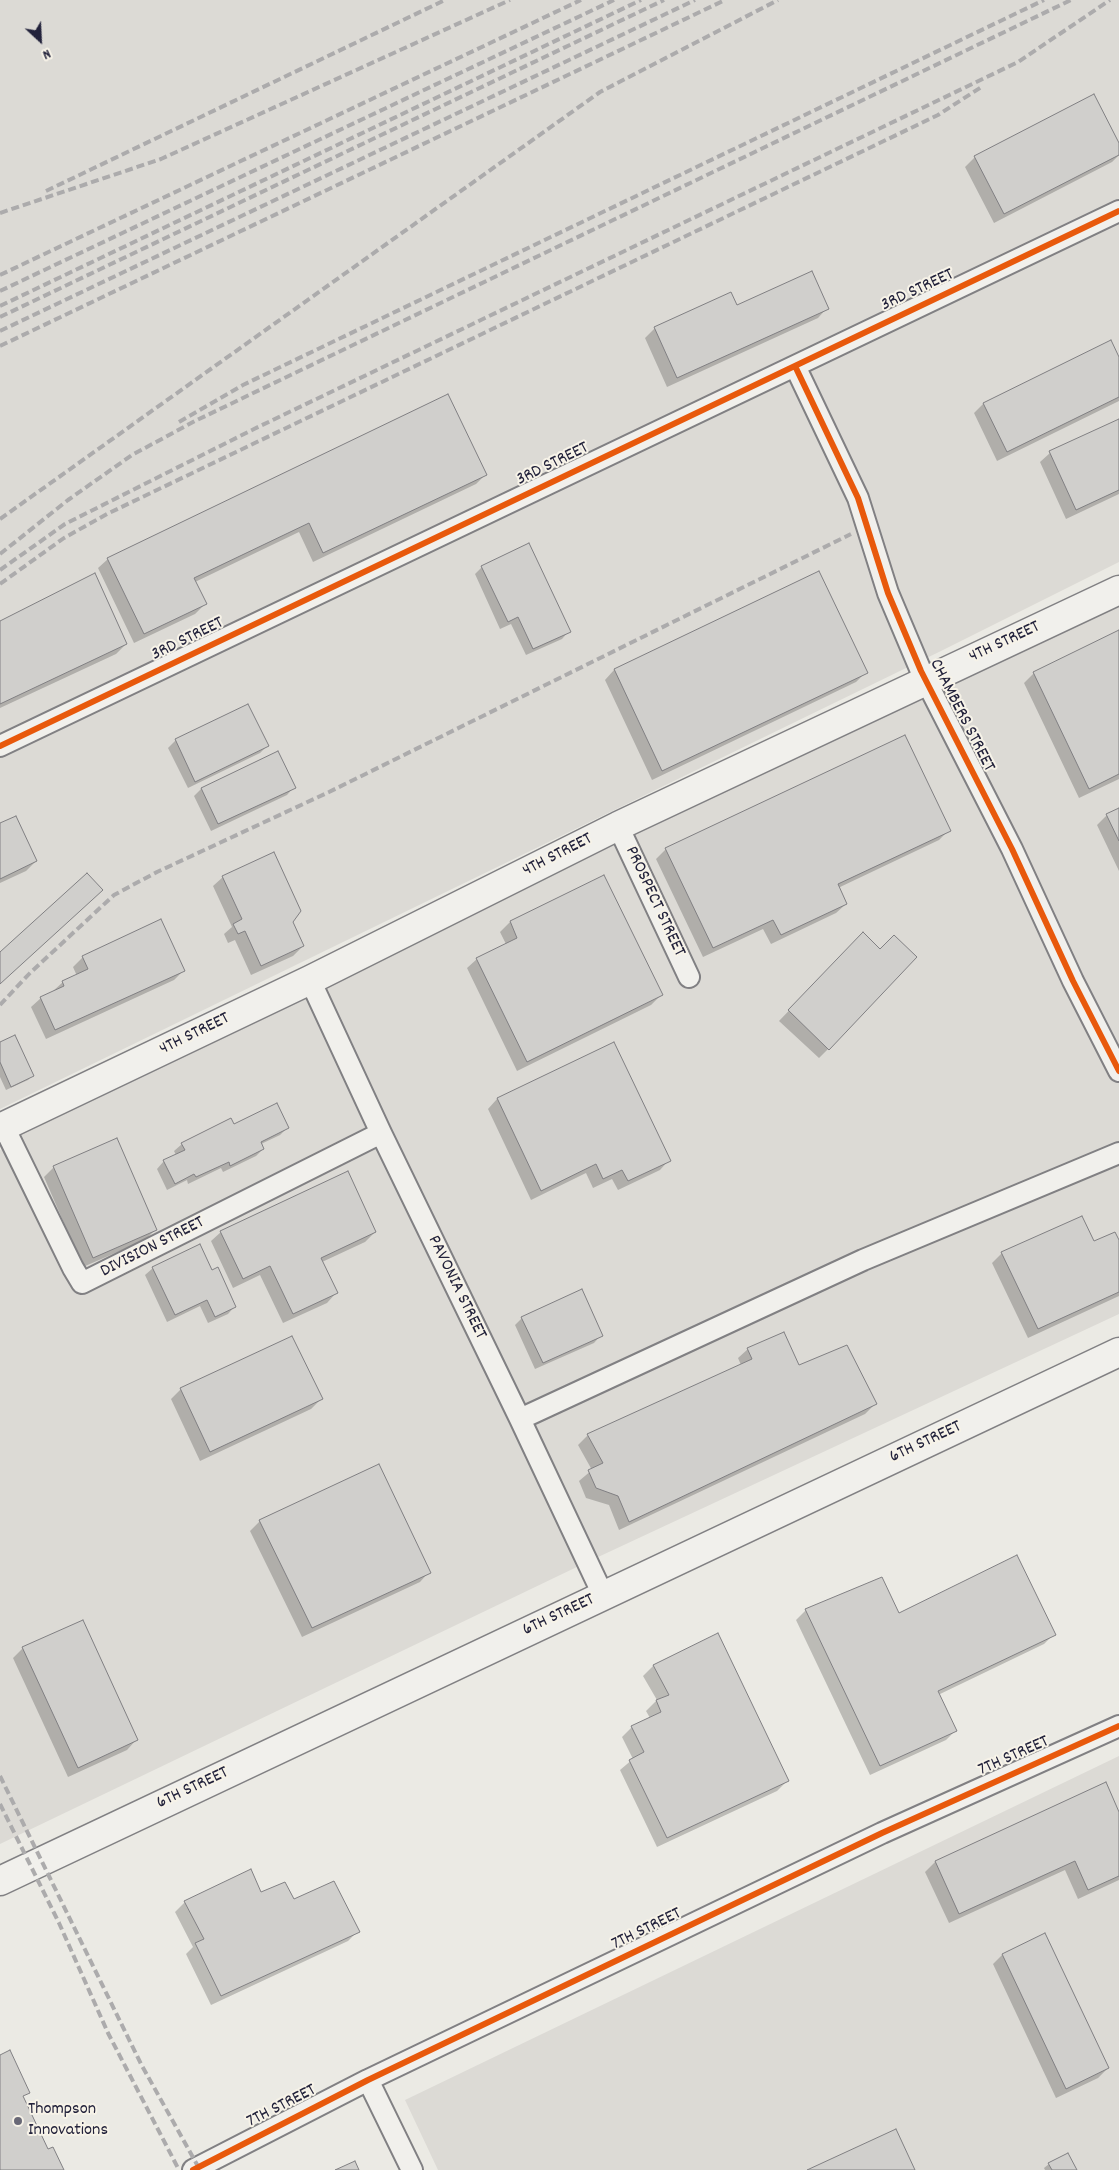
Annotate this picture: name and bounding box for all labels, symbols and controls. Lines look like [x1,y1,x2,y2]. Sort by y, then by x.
north arrow [15,15,65,65]
text: N [39,43,54,64]
street label: 3RD STREET [878,265,958,317]
street label: 3RD STREET [513,438,593,492]
street label: 3RD STREET [148,613,228,667]
street label: 4TH STREET [966,617,1044,669]
street label: CHAMBERS STREET [923,656,999,776]
street label: 4TH STREET [519,829,597,883]
street label: PROSPECT STREET [619,843,689,961]
street label: 4TH STREET [156,1009,234,1061]
street label: DIVISION STREET [98,1213,208,1283]
street label: PAVONIA STREET [422,1233,490,1343]
street label: 6TH STREET [887,1417,965,1469]
street label: 6TH STREET [520,1590,598,1642]
street label: 7TH STREET [975,1732,1053,1782]
street label: 6TH STREET [154,1763,232,1815]
street label: 7TH STREET [609,1904,685,1956]
street label: 7TH STREET [244,2080,320,2134]
place label: Thompson Innovations [28,2100,108,2142]
marker: Thompson Innovations [12,2115,24,2127]

